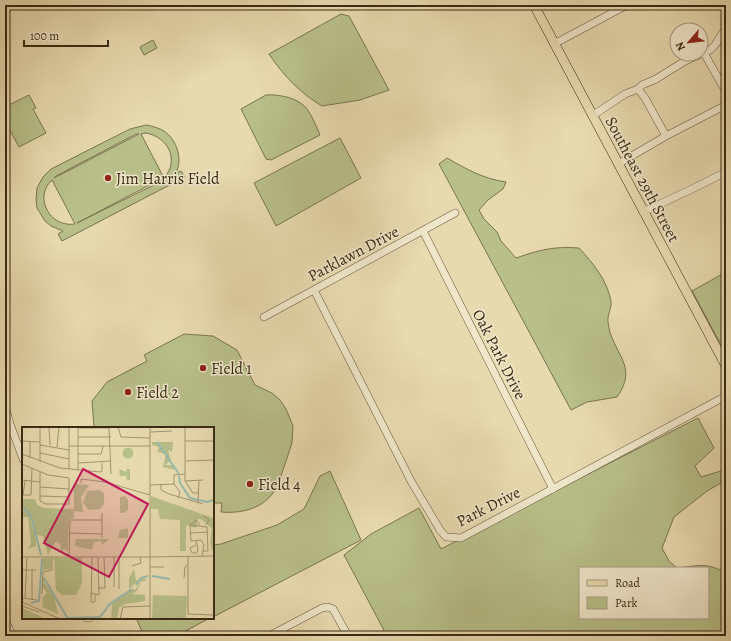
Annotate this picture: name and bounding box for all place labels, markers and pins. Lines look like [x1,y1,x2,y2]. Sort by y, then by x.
place label: Jim Harris Field [116,168,220,190]
marker: Jim Harris Field [103,173,113,183]
place label: Field 1 [211,358,252,380]
marker: Field 1 [198,363,208,373]
place label: Field 2 [136,382,179,404]
marker: Field 2 [123,387,133,397]
place label: Field 4 [258,474,300,496]
marker: Field 4 [245,479,255,489]

